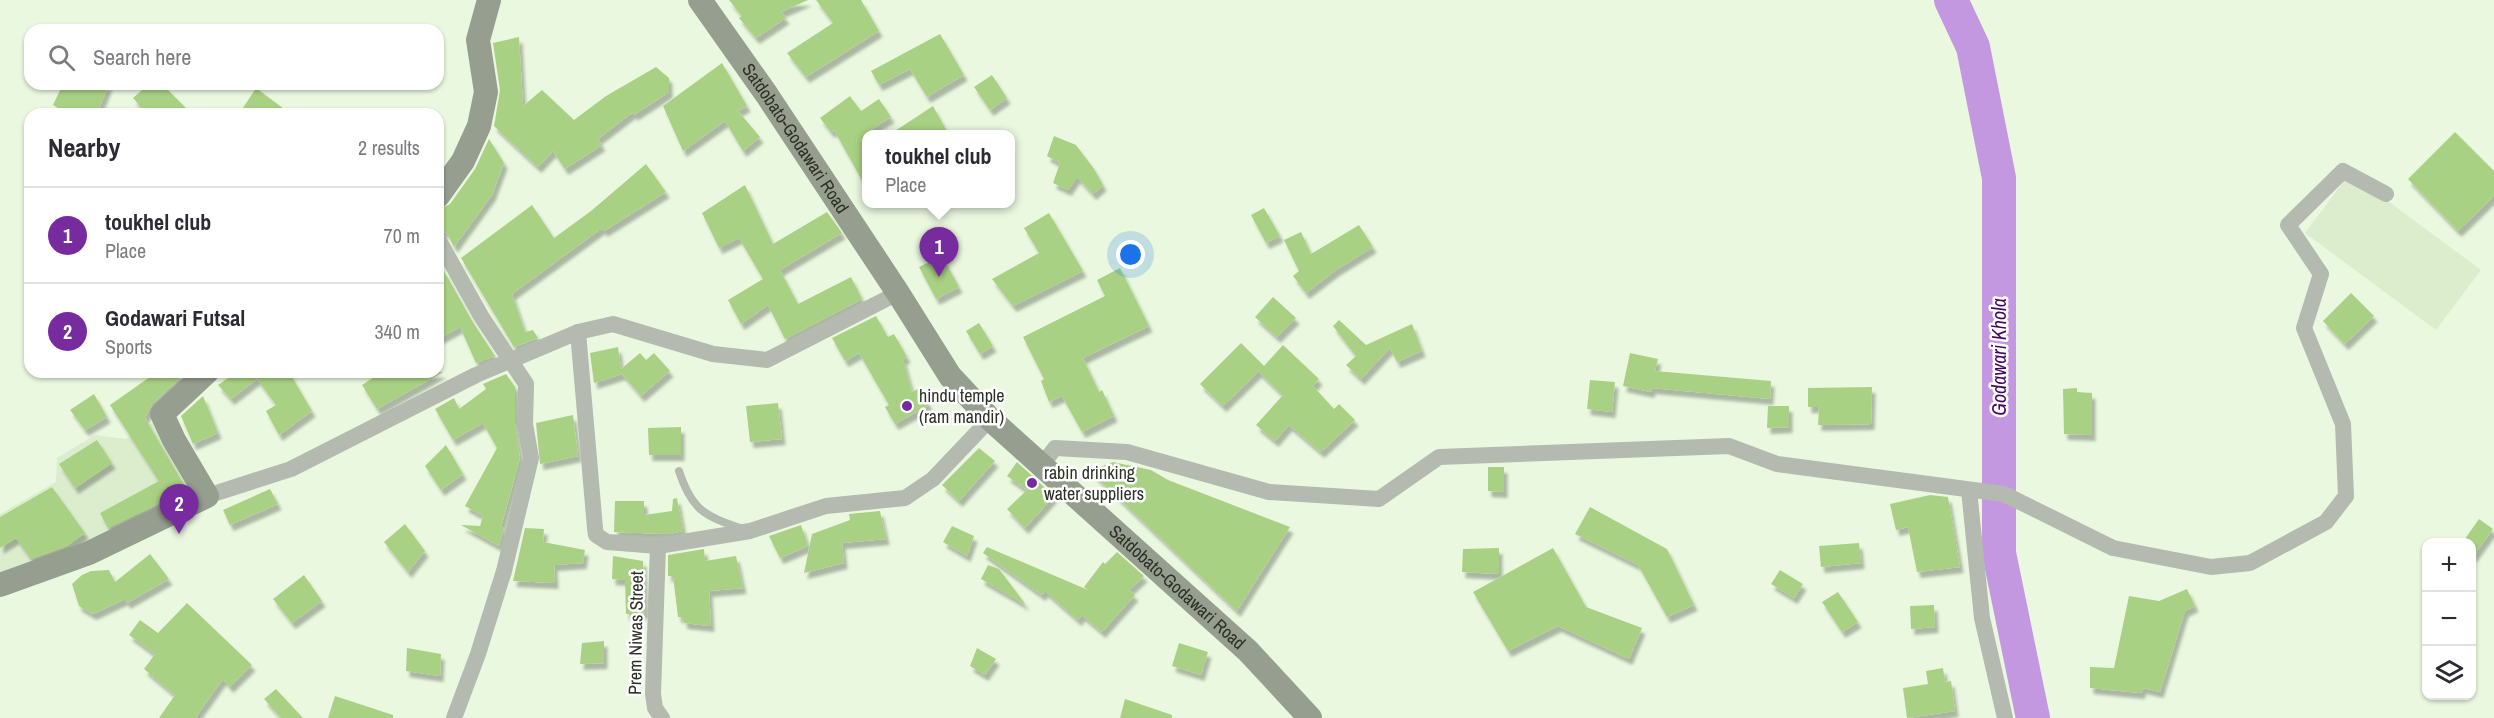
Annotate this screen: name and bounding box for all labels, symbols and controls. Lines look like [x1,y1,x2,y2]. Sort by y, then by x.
search box [24,24,444,90]
icon: search [45,41,78,74]
text: Search here [93,42,191,72]
street label: Satdobato-Godawari Road [736,58,855,218]
text: Nearby [48,130,120,165]
popup [862,130,1015,208]
text: 2 results [358,134,420,161]
text: toukhel club [885,141,992,171]
text: Place [885,171,926,198]
text: toukhel club [105,207,211,237]
text: 1 [63,222,72,249]
text: 70 m [384,222,420,249]
pin: 1 [920,228,958,277]
text: Place [105,237,146,264]
your location [1116,240,1145,269]
water label: Godawari Khola [1985,298,2012,416]
text: Godawari Futsal [105,303,245,333]
text: 2 [63,318,72,345]
text: 340 m [374,318,420,345]
text: Sports [105,333,152,360]
place label: hindu temple (ram mandir) [919,383,1004,429]
marker: hindu temple (ram mandir) [900,399,914,413]
place label: rabin drinking water suppliers [1044,460,1144,506]
marker: rabin drinking water suppliers [1025,476,1039,490]
pin: 2 [160,484,198,534]
street label: Satdobato-Godawari Road [1104,519,1251,655]
map controls [2422,538,2476,700]
button: + [2422,538,2476,592]
street label: Prem Niwas Street [622,571,649,695]
button: − [2422,592,2476,646]
button: layers [2422,646,2476,700]

